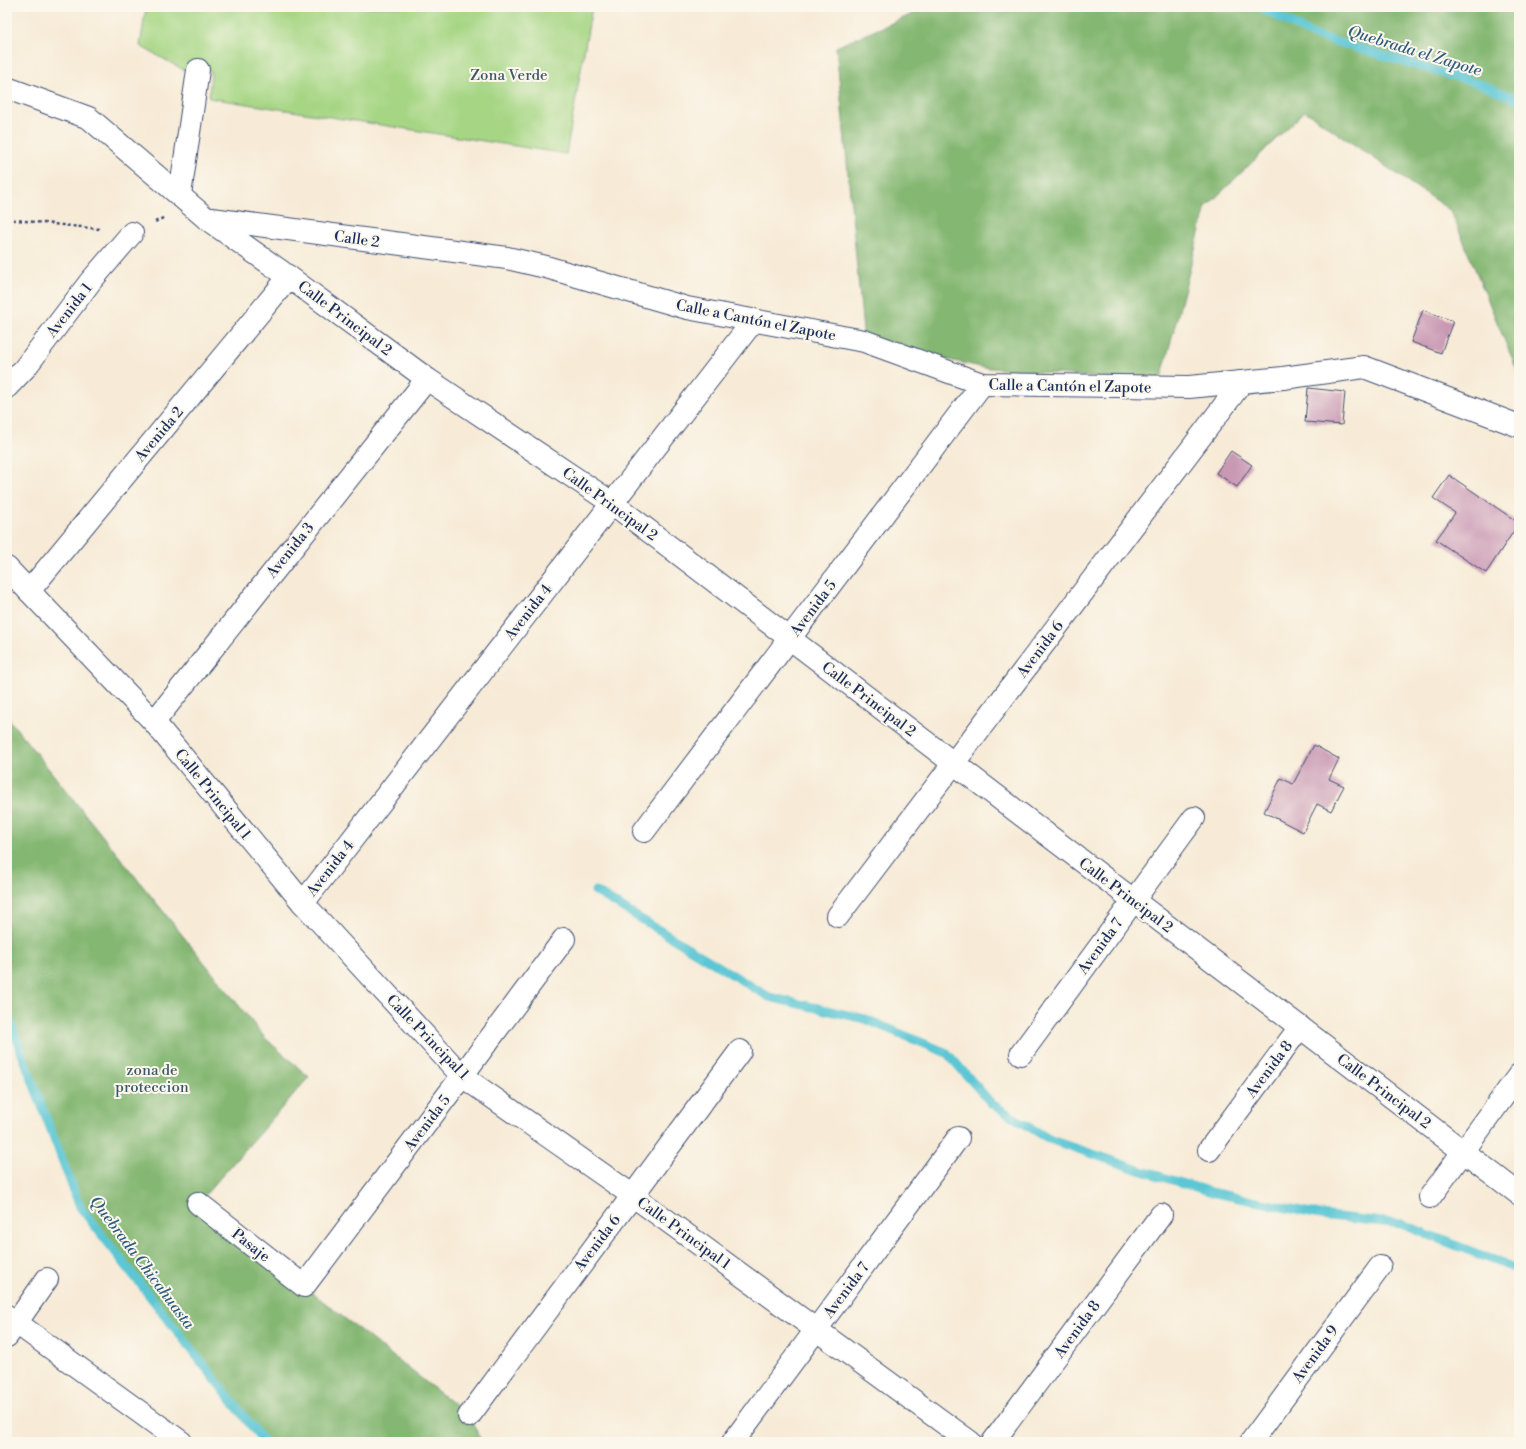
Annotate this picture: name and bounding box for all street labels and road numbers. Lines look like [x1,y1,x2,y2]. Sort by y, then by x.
street label: Calle 2 [333,227,381,252]
street label: Calle Principal 2 [294,277,396,360]
street label: Avenida 1 [42,279,97,342]
street label: Calle a Cantón el Zapote [674,296,838,345]
street label: Calle a Cantón el Zapote [988,376,1152,397]
street label: Avenida 2 [130,403,188,466]
street label: Calle Principal 2 [558,463,661,545]
street label: Avenida 3 [262,519,318,583]
street label: Avenida 5 [785,576,841,641]
street label: Avenida 4 [500,580,556,645]
street label: Avenida 6 [1012,617,1068,682]
street label: Calle Principal 2 [818,658,920,741]
street label: Calle Principal 1 [170,745,255,844]
street label: Avenida 4 [302,836,358,901]
street label: Calle Principal 2 [1075,854,1177,937]
street label: Avenida 7 [1073,914,1127,979]
street label: Calle Principal 1 [382,991,473,1084]
street label: Avenida 8 [1241,1037,1297,1102]
street label: Calle Principal 2 [1333,1050,1435,1133]
street label: Avenida 5 [399,1091,455,1156]
street label: Calle Principal 1 [633,1193,735,1274]
street label: Avenida 6 [569,1211,625,1276]
street label: Pasaje [228,1224,274,1266]
street label: Avenida 7 [819,1258,874,1323]
street label: Avenida 8 [1050,1297,1105,1363]
street label: Avenida 9 [1288,1322,1343,1388]

